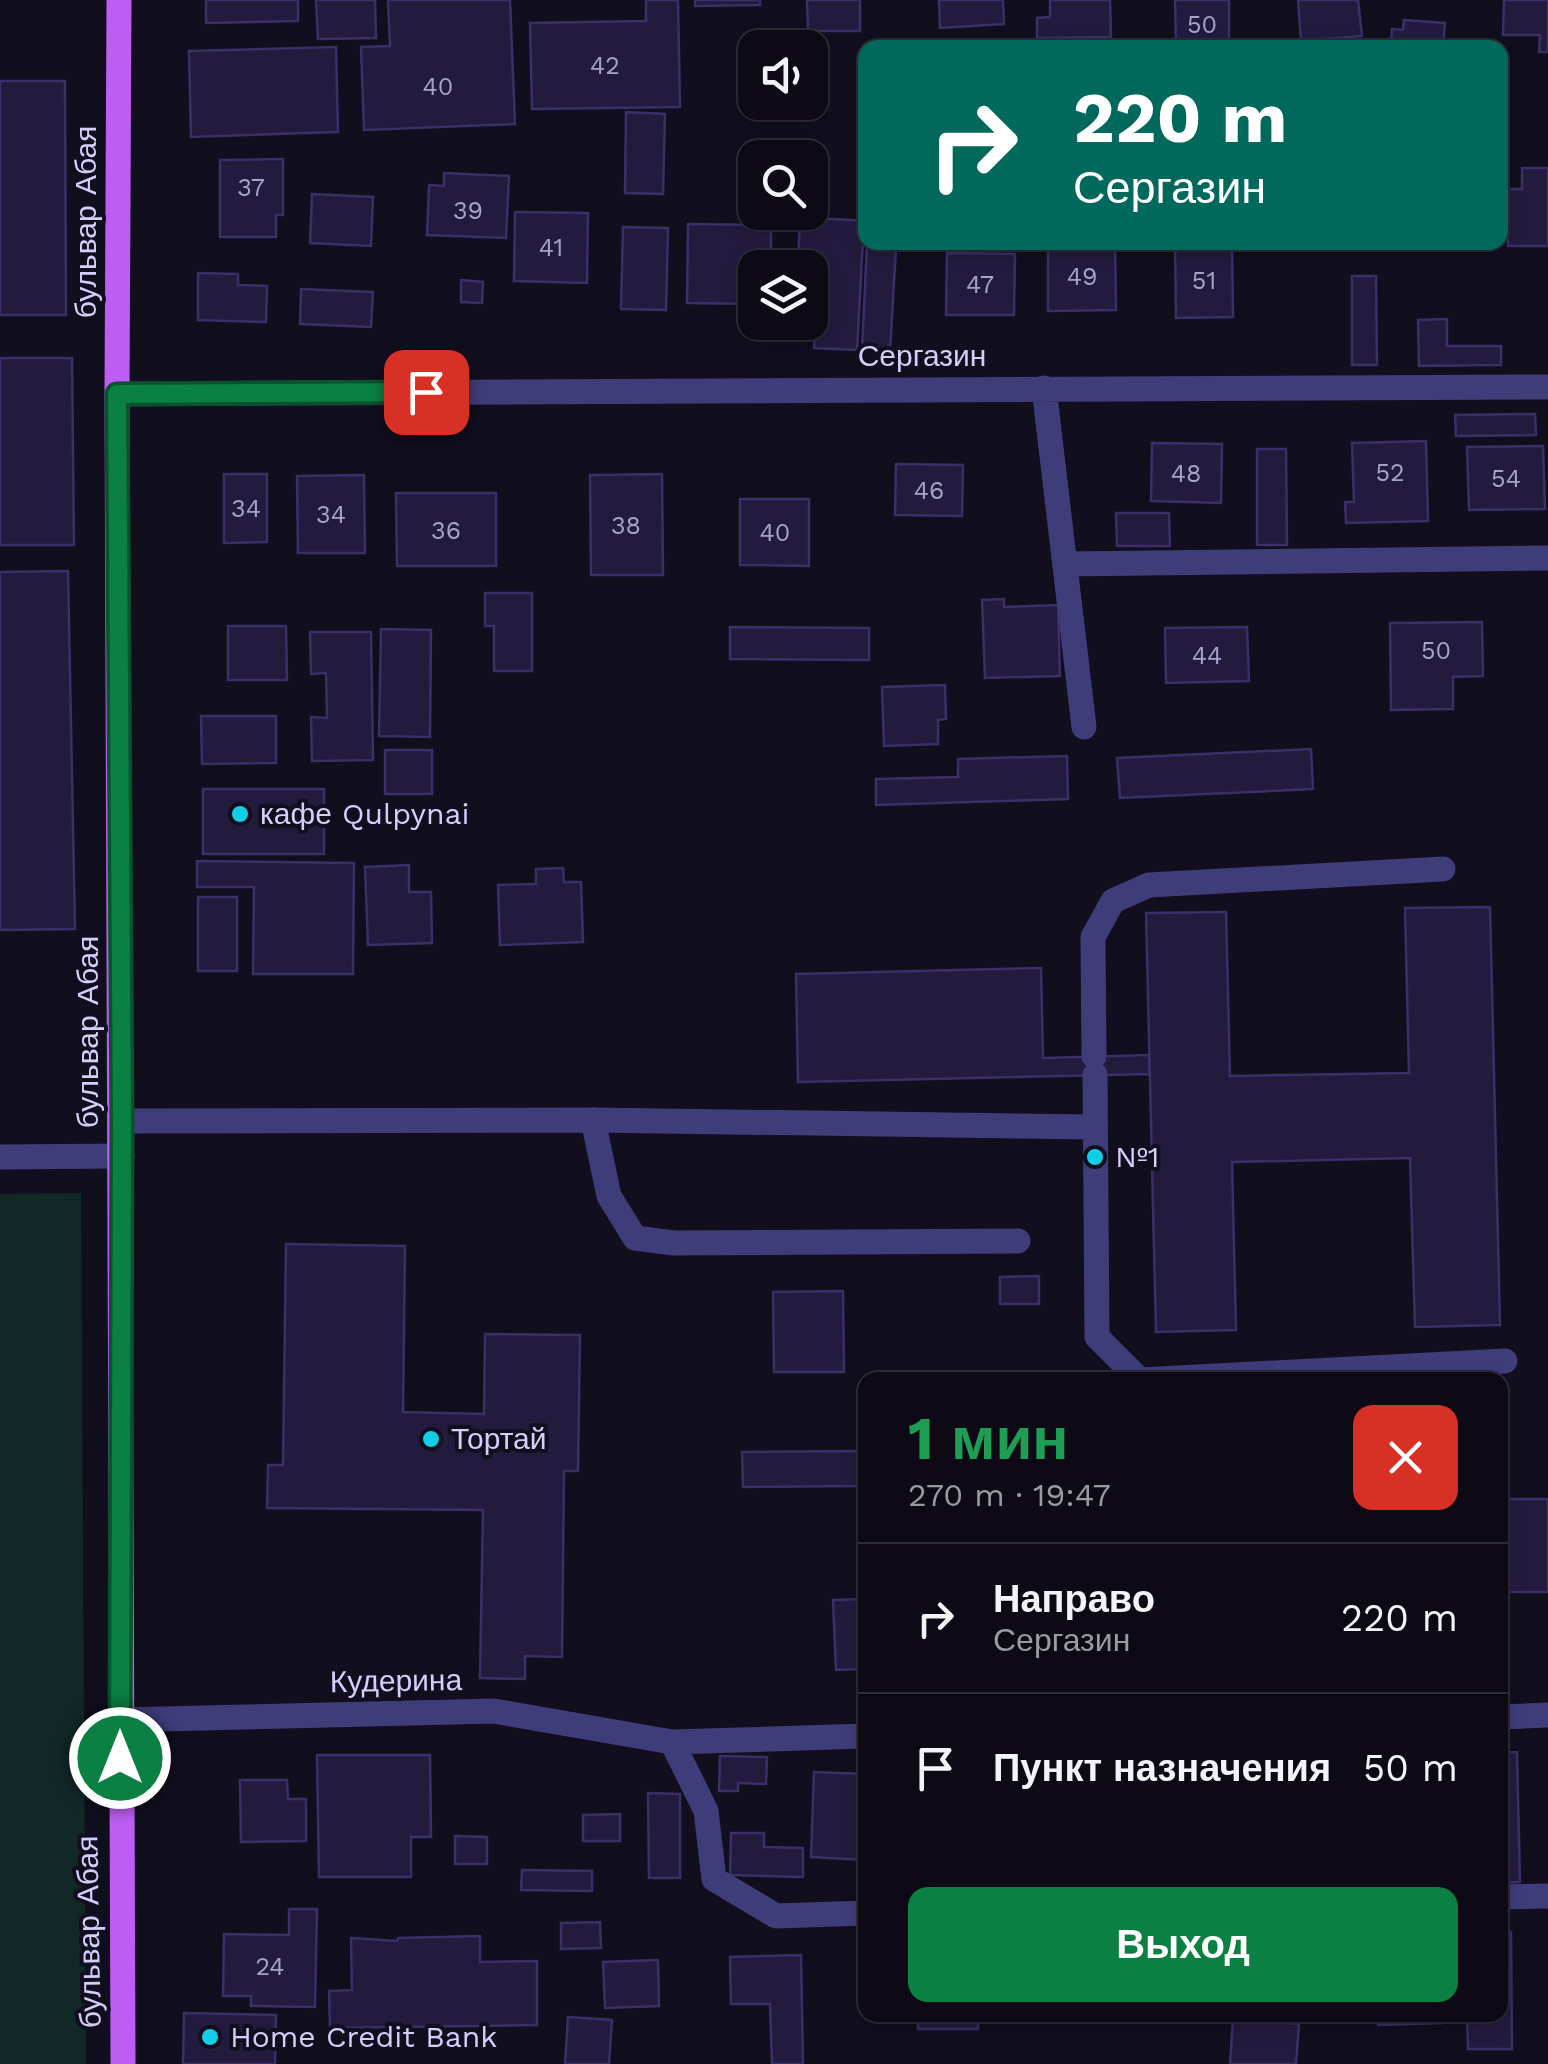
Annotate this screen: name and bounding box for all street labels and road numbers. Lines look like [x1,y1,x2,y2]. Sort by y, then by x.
street label: бульвар Абая [68,126,103,318]
street label: Сергазин [858,338,986,373]
street label: бульвар Абая [70,936,105,1128]
street label: Кудерина [330,1662,463,1699]
street label: бульвар Абая [69,1835,108,2029]

